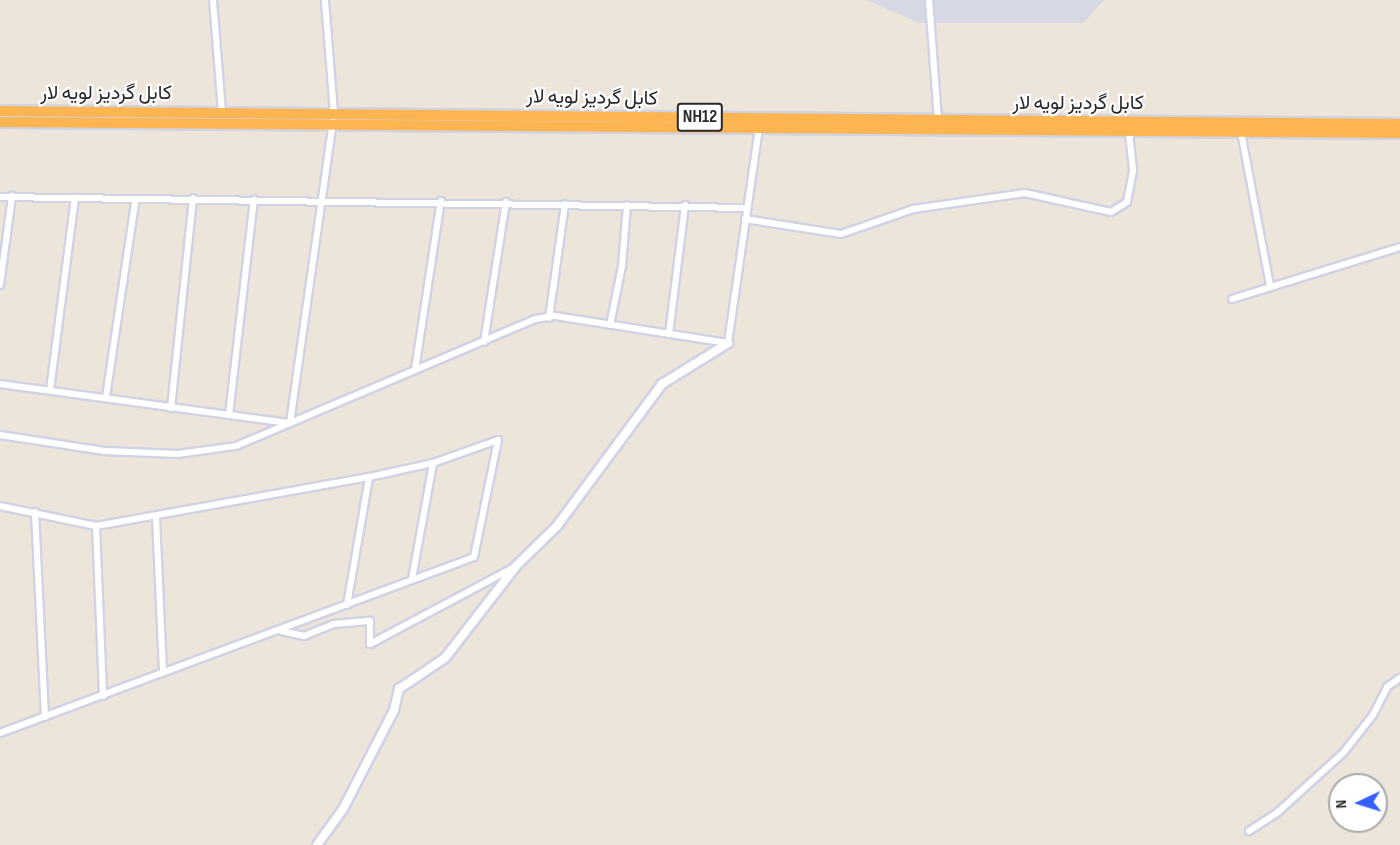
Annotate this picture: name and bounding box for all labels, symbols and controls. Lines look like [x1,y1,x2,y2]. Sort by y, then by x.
street label: کابل گردیز لویه لار [40,81,172,105]
street label: کابل گردیز لویه لار [526,85,658,111]
street label: کابل گردیز لویه لار [1012,91,1144,115]
road number: NH12 [676,102,724,132]
north arrow [1328,773,1388,833]
text: N [1332,799,1351,809]

